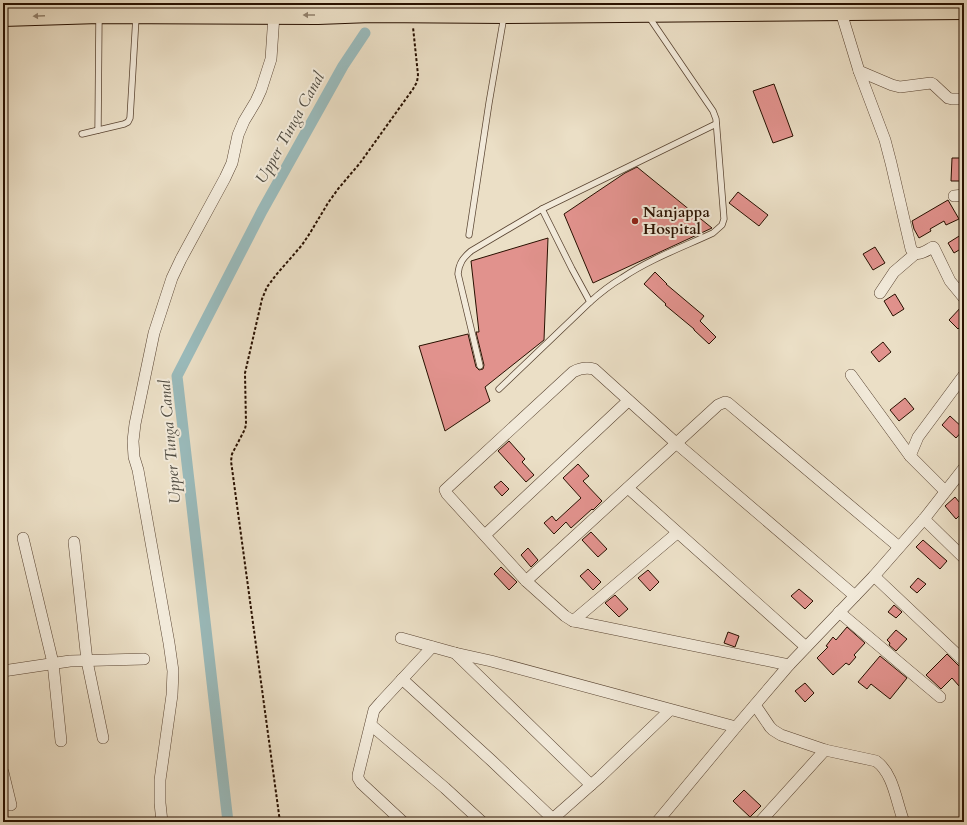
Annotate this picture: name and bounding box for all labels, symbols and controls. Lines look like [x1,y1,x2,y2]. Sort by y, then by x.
one-way arrow [33,12,45,19]
one-way arrow [302,12,315,18]
water label: Upper Tunga Canal [250,68,330,188]
place label: Nanjappa Hospital [643,202,710,239]
marker: Nanjappa Hospital [630,216,640,226]
water label: Upper Tunga Canal [154,378,186,505]

